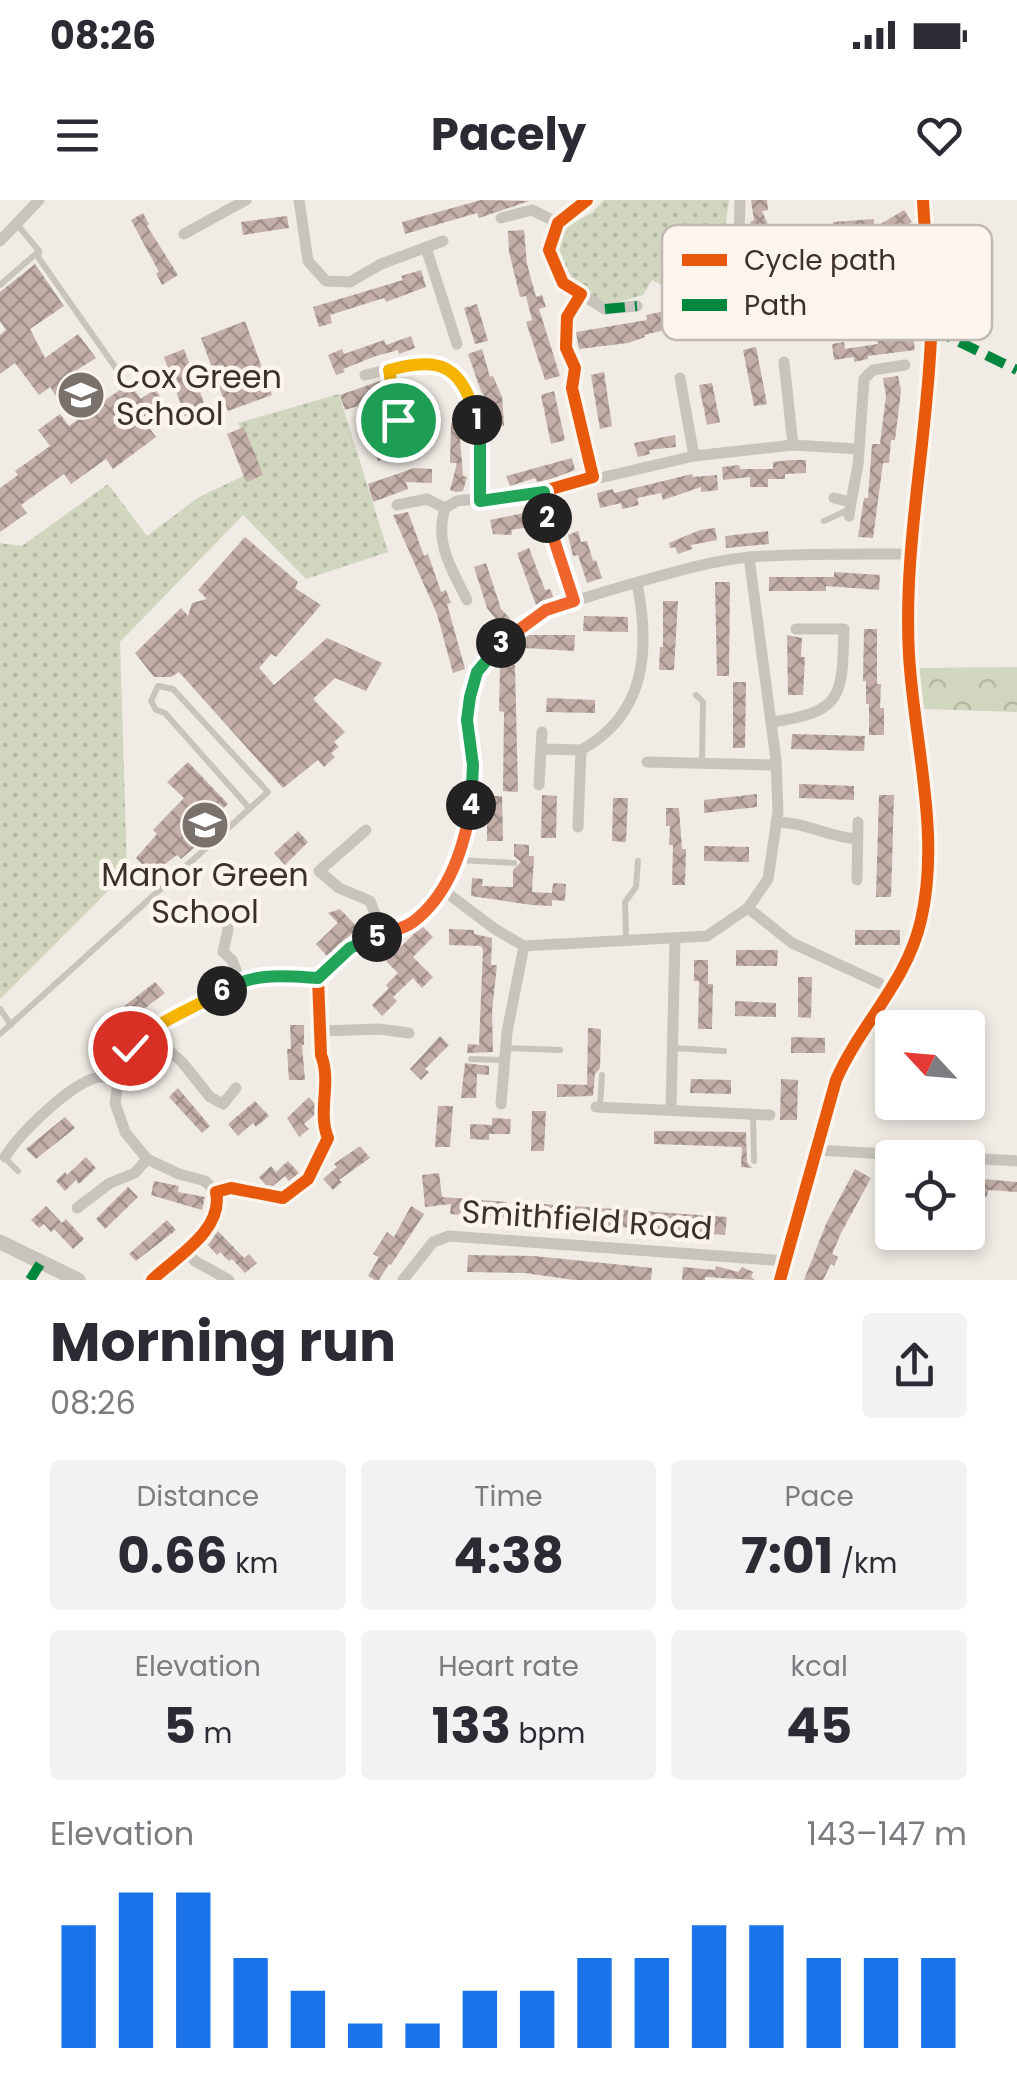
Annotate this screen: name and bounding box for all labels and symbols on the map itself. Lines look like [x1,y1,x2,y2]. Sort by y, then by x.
legend [662,225,992,340]
text: Cycle path [744,241,896,280]
text: Path [744,286,807,325]
place label: Cox Green School [116,354,282,436]
school or university icon: Cox Green School [55,369,107,421]
pin [356,378,441,463]
pin: 1 [452,395,502,445]
pin: 2 [522,493,572,543]
pin: 3 [476,618,526,668]
pin: 4 [446,780,496,830]
school or university icon: Manor Green School [179,799,231,851]
place label: Manor Green School [101,852,309,934]
pin: 5 [352,912,402,962]
pin: 6 [197,966,247,1016]
pin [88,1006,173,1091]
north arrow [875,1010,985,1120]
street label: Smithfield Road [460,1188,714,1251]

